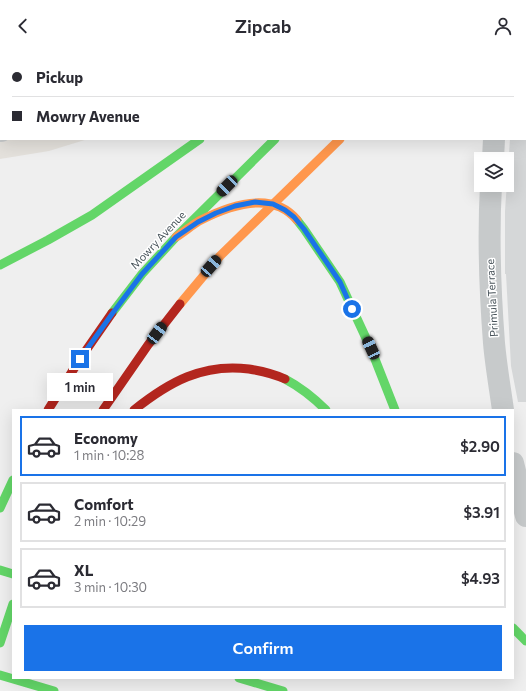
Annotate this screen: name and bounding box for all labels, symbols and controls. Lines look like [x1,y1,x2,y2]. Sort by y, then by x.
icon: back [12,15,34,37]
text: Zipcab [235,15,291,37]
icon: person [492,15,514,37]
text: Pickup [36,68,83,86]
text: Mowry Avenue [36,107,140,125]
map controls [474,152,514,192]
button: layers [474,152,514,192]
car [214,173,240,199]
street label: Mowry Avenue [127,208,188,271]
car [199,253,223,279]
street label: Primula Terrace [483,258,500,337]
route start [343,300,361,318]
car [145,320,169,346]
car [360,335,382,361]
route end [71,350,89,368]
callout: 1 min [47,373,113,401]
text: 1 min [65,379,95,395]
icon: car [26,428,62,464]
text: Economy [74,429,138,447]
text: $2.90 [460,437,500,455]
text: 1 min · 10:28 [74,447,144,463]
icon: car [26,494,62,530]
text: Comfort [74,495,134,513]
text: $3.91 [464,503,500,521]
text: 2 min · 10:29 [74,513,146,529]
icon: car [26,560,62,596]
text: XL [74,561,93,579]
text: $4.93 [461,569,500,587]
text: 3 min · 10:30 [74,579,147,595]
button: Confirm [24,625,502,671]

